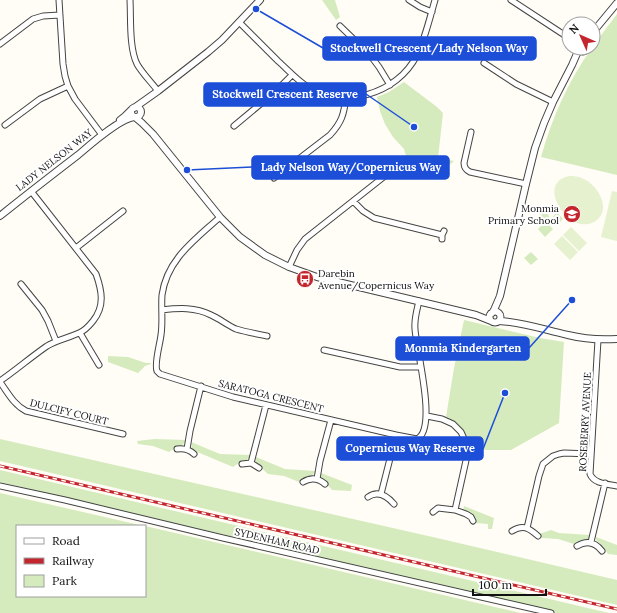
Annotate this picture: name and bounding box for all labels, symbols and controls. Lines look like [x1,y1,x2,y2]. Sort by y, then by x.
north arrow [561,16,601,56]
text: N [566,21,582,37]
callout: Stockwell Crescent/Lady Nelson Way [323,37,536,60]
text: Stockwell Crescent/Lady Nelson Way [330,41,529,56]
callout: Stockwell Crescent Reserve [204,83,366,106]
text: Stockwell Crescent Reserve [212,87,358,101]
street label: LADY NELSON WAY [13,126,95,194]
callout: Lady Nelson Way/Copernicus Way [252,156,449,179]
text: Lady Nelson Way/Copernicus Way [261,160,442,175]
place label: Monmia Primary School [488,202,559,227]
school or university icon: Monmia Primary School [562,204,582,224]
place label: Darebin Avenue/Copernicus Way [317,267,435,292]
bus stop icon: Darebin Avenue/Copernicus Way [295,269,315,289]
callout: Monmia Kindergarten [396,337,529,360]
text: Monmia Kindergarten [405,341,521,355]
street label: ROSEBERRY AVENUE [576,372,594,472]
street label: SARATOGA CRESCENT [217,377,326,416]
street label: DULCIFY COURT [28,396,110,428]
callout: Copernicus Way Reserve [337,437,483,460]
text: Copernicus Way Reserve [345,441,475,455]
legend [16,525,146,597]
street label: SYDENHAM ROAD [233,525,321,557]
text: Road [52,533,80,548]
text: Railway [52,553,95,568]
scale bar [473,571,546,597]
text: Park [52,573,78,588]
text: 100 m [479,577,512,592]

